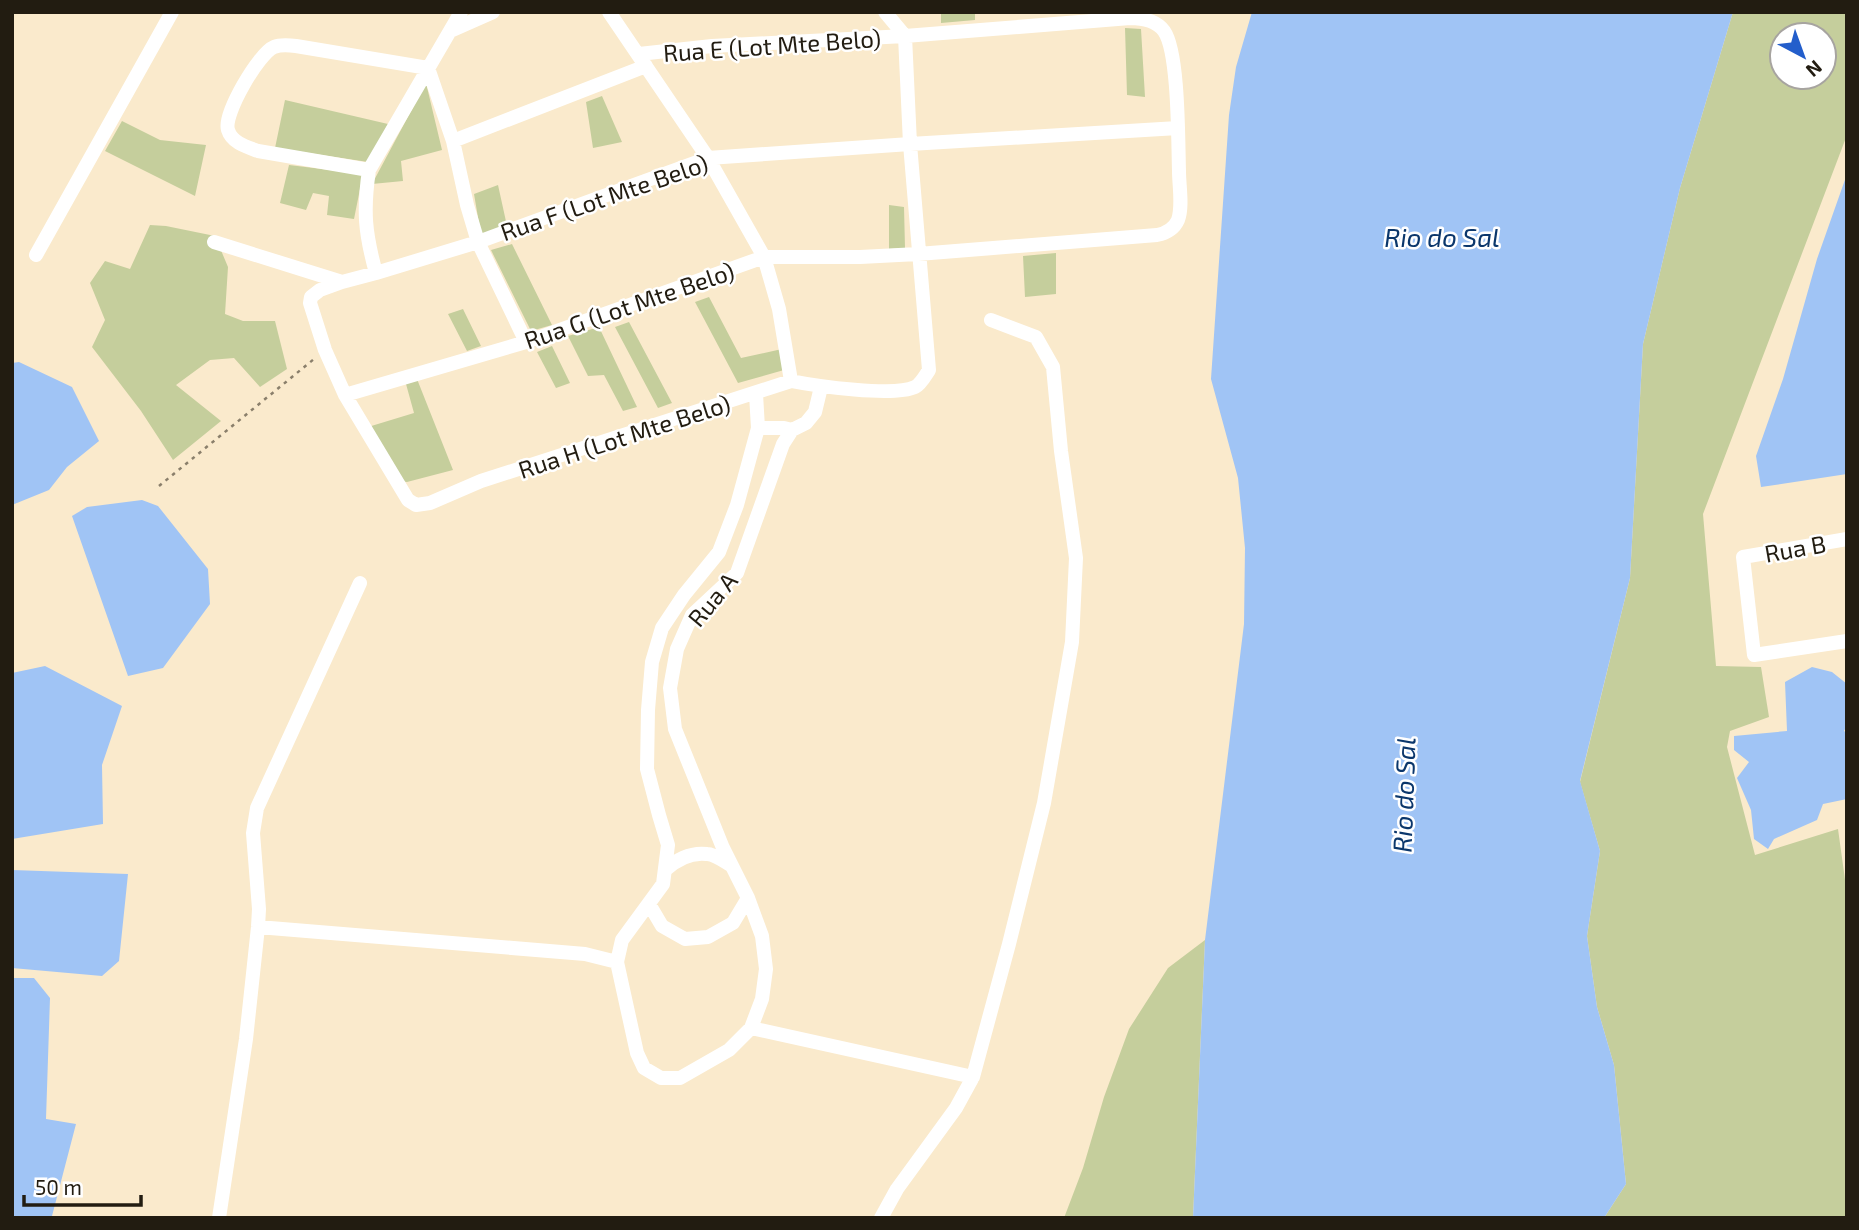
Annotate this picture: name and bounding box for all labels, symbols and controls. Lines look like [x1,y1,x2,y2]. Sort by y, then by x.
north arrow [1768,21,1838,91]
street label: Rua E (Lot Mte Belo) [662,23,882,67]
text: N [1802,56,1827,82]
street label: Rua F (Lot Mte Belo) [496,148,712,246]
water label: Rio do Sal [1384,221,1500,252]
street label: Rua G (Lot Mte Belo) [520,255,738,355]
street label: Rua H (Lot Mte Belo) [514,388,734,484]
street label: Rua B [1762,528,1828,568]
street label: Rua A [681,566,743,632]
water label: Rio do Sal [1385,737,1421,853]
scale bar [24,1164,142,1208]
text: 50 m [35,1174,82,1199]

